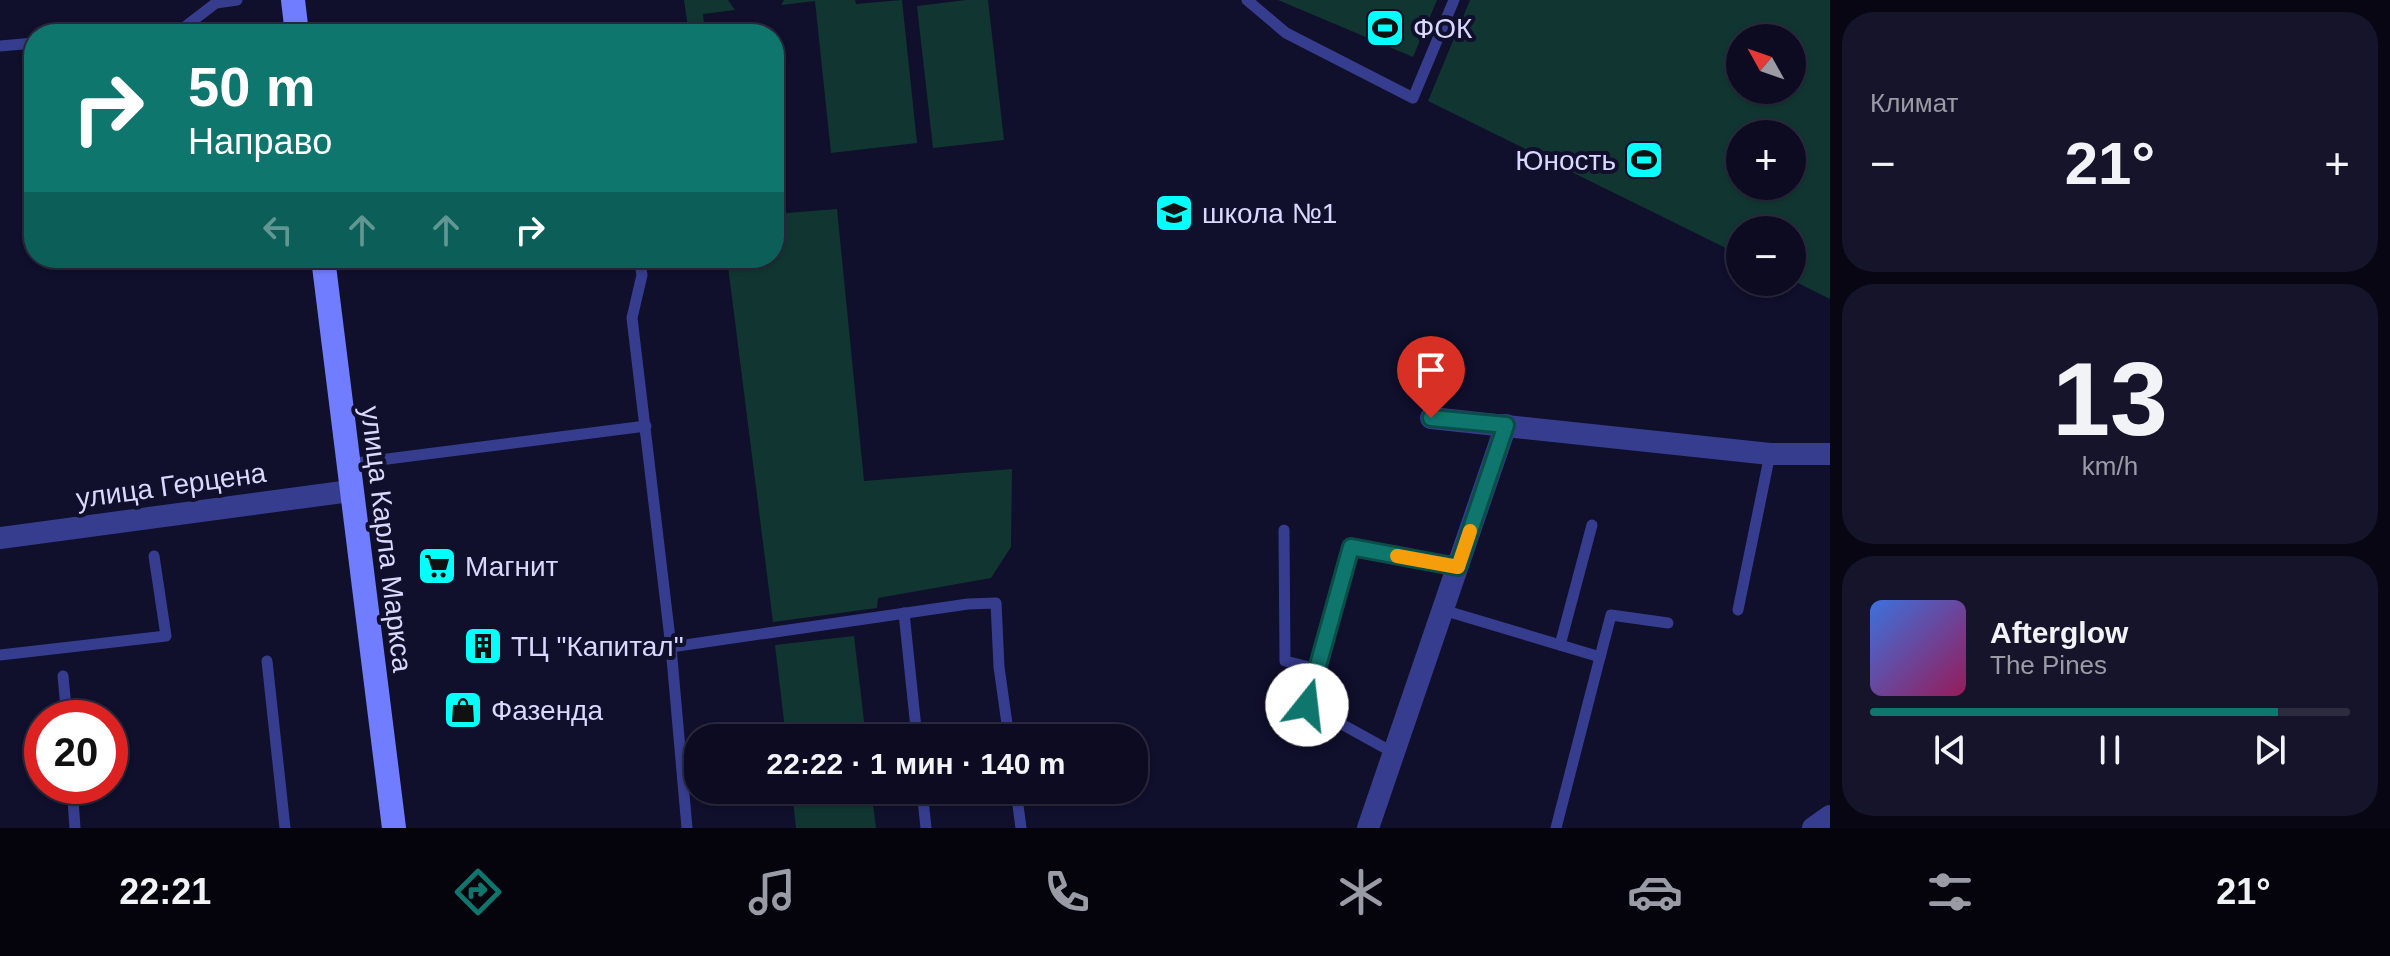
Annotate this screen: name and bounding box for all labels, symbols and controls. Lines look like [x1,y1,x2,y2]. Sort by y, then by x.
sports icon: ФОК [1364,7,1406,49]
place label: ФОК [1413,13,1473,44]
north arrow [1726,24,1806,104]
map controls [1726,24,1806,296]
text: 50 m [188,55,316,118]
icon: right [56,56,160,160]
text: Климат [1870,88,1959,118]
button: + [1726,120,1806,200]
text: Направо [188,121,332,162]
text: 21° [2065,130,2155,197]
sports icon: Юность [1623,139,1665,181]
text: − [1870,139,1896,188]
text: + [2324,139,2350,188]
place label: Юность [1515,145,1616,176]
school or university icon: школа №1 [1153,192,1195,234]
place label: школа №1 [1202,198,1337,229]
icon: left [256,208,300,252]
icon: ahead [340,208,384,252]
icon: ahead [424,208,468,252]
icon: right [508,208,552,252]
button: − [1726,216,1806,296]
pin [1397,336,1465,418]
text: 13 [2052,341,2168,457]
icon: arrive [1409,348,1453,392]
street label: улица Карла Маркса [355,404,418,674]
text: km/h [2082,451,2138,481]
street label: улица Герцена [74,457,268,514]
supermarket icon: Магнит [416,545,458,587]
place label: Магнит [465,551,559,582]
text: Afterglow [1990,616,2128,649]
building icon: ТЦ "Капитал" [462,625,504,667]
place label: ТЦ "Капитал" [511,631,684,662]
text: The Pines [1990,650,2107,680]
position arrow [1265,663,1349,747]
shop icon: Фазенда [442,689,484,731]
place label: Фазенда [491,695,603,726]
speed limit sign: 20 [24,700,128,804]
icon: previous [1928,728,1972,772]
icon: pause [2088,728,2132,772]
icon: next [2248,728,2292,772]
text: 22:22 · 1 мин · 140 m [767,747,1065,780]
icon: directions [450,864,506,920]
icon: music [744,864,800,920]
icon: phone [1039,864,1095,920]
icon: climate [1333,864,1389,920]
icon: car [1627,864,1683,920]
icon: filters [1922,864,1978,920]
text: 22:21 [119,871,211,912]
text: 21° [2216,871,2271,912]

